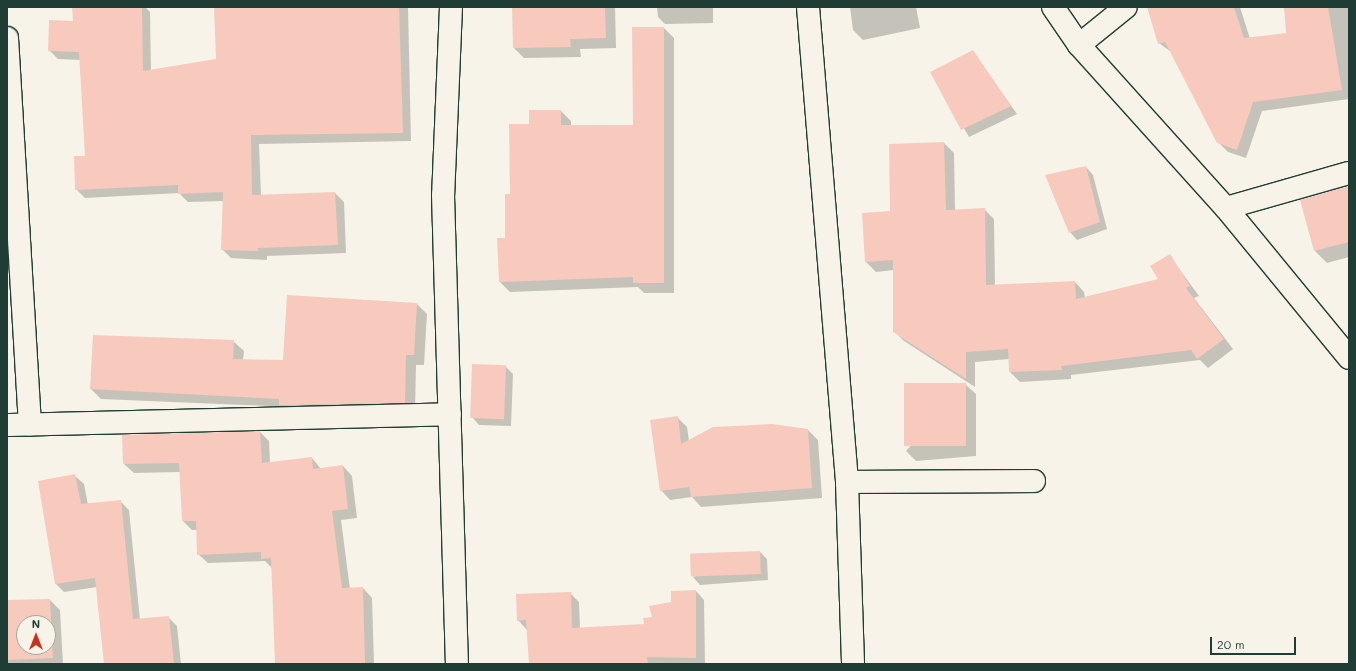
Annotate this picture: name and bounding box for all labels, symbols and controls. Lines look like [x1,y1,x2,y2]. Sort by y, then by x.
north arrow [16,615,56,655]
text: N [32,616,40,631]
scale bar [1212,629,1298,655]
text: 20 m [1217,636,1245,652]

